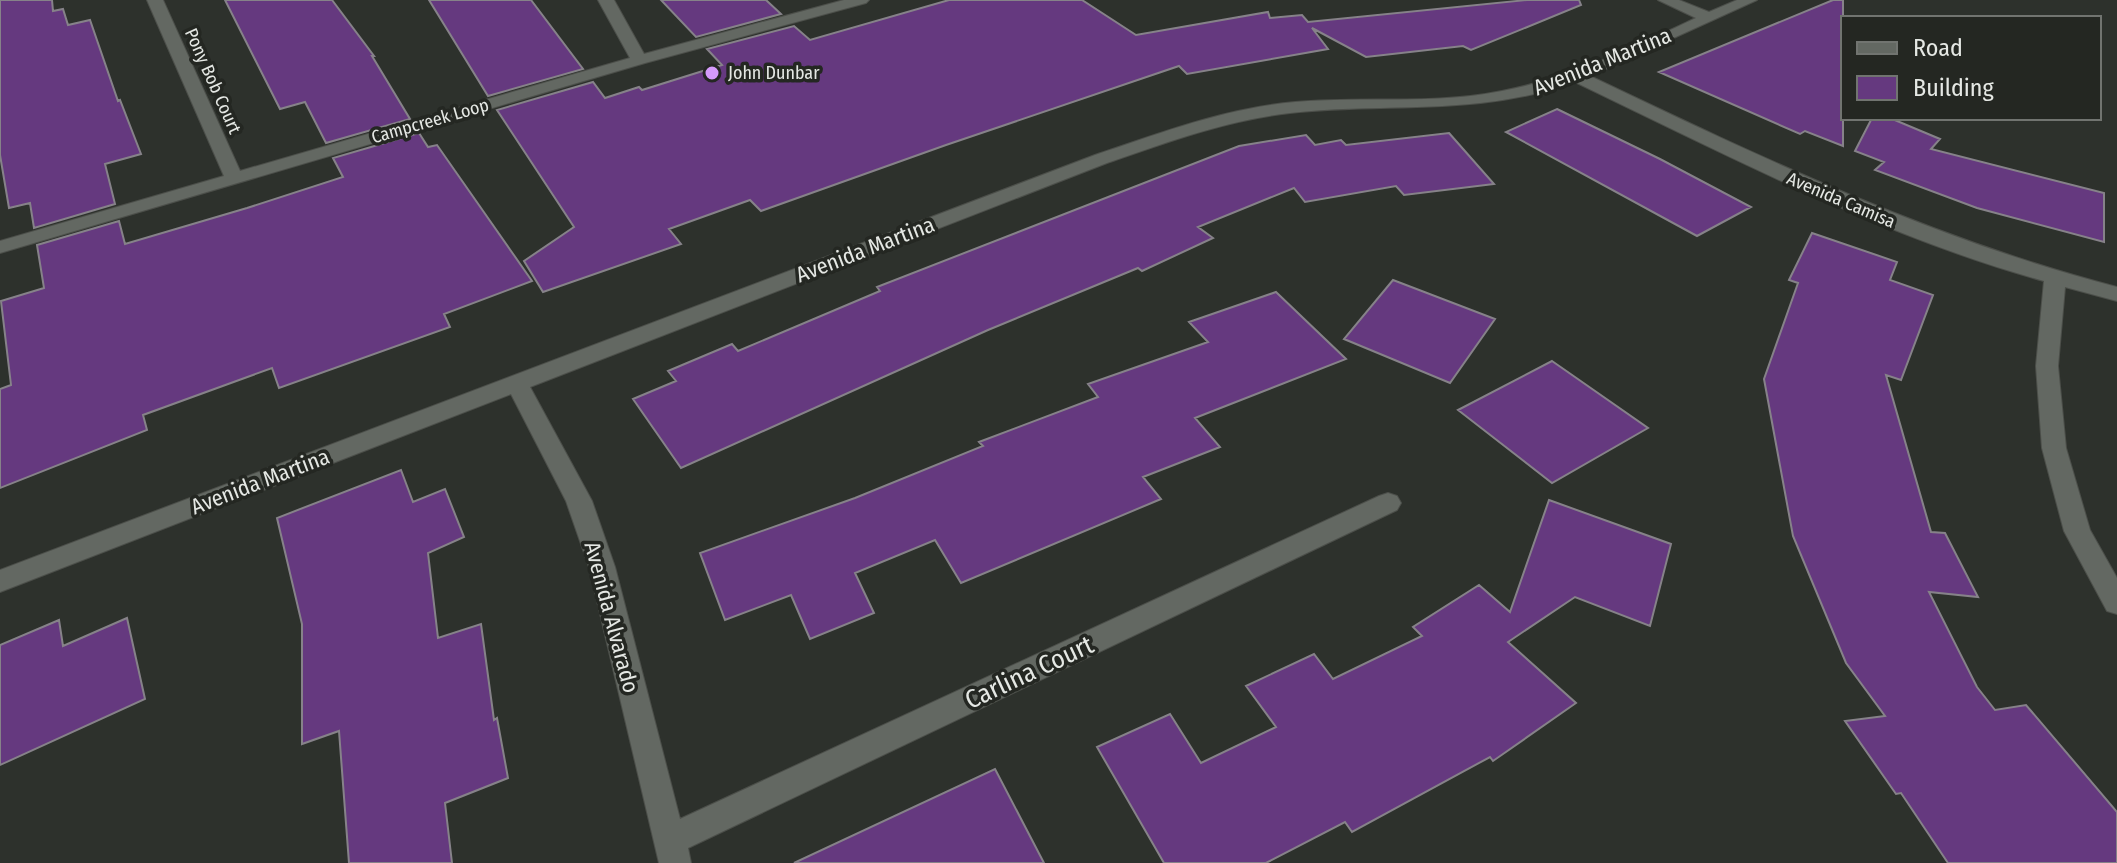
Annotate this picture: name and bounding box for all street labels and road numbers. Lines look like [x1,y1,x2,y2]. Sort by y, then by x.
street label: Avenida Martina [1529,22,1675,101]
street label: Pony Bob Court [180,25,246,137]
street label: Campcreek Loop [369,94,491,148]
street label: Avenida Camisa [1784,167,1899,233]
street label: Avenida Martina [792,211,938,288]
street label: Avenida Martina [187,443,333,520]
street label: Avenida Alvarado [578,538,645,696]
street label: Carlina Court [960,629,1099,716]

